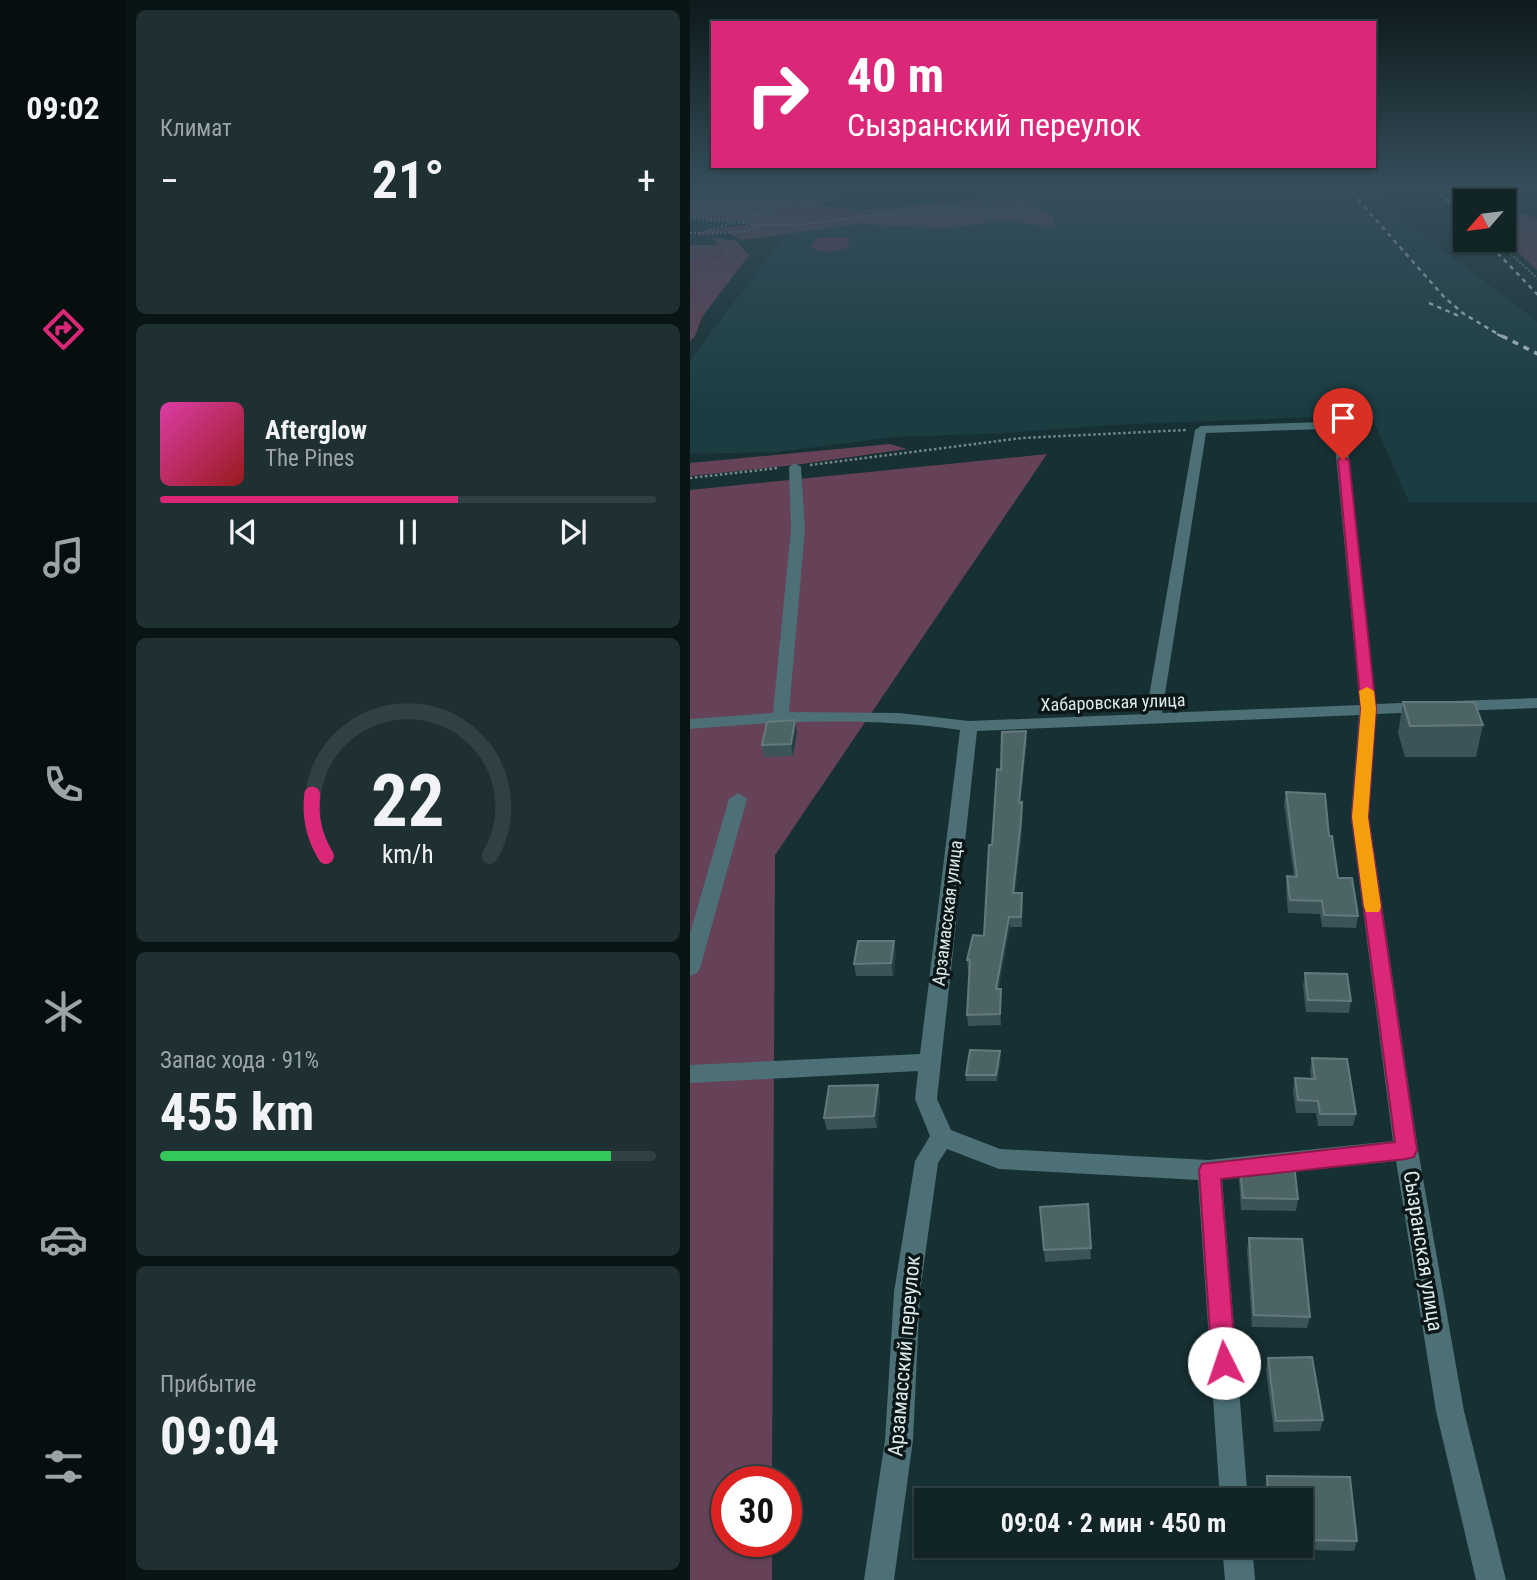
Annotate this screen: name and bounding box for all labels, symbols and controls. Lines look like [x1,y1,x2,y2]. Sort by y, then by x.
text: 40 m [847,47,944,104]
icon: right [732,49,823,140]
text: 09:02 [26,89,100,127]
text: Сызранский переулок [847,106,1141,144]
text: Климат [160,115,232,142]
text: 21° [372,150,444,211]
text: − [160,159,179,203]
text: + [637,159,656,203]
north arrow [1453,189,1516,252]
map controls [1453,189,1516,252]
icon: directions [39,305,88,354]
pin [1313,388,1373,460]
icon: arrive [1324,399,1362,437]
text: Afterglow [265,415,367,445]
text: The Pines [265,445,355,472]
icon: previous [224,513,262,551]
icon: pause [389,513,427,551]
icon: next [554,513,592,551]
icon: music [39,533,88,582]
street label: Хабаровская улица [1040,689,1186,715]
text: 22 [371,758,445,844]
icon: phone [39,760,88,809]
street label: Арзамасская улица [928,839,966,987]
text: km/h [382,840,434,869]
icon: climate [39,987,88,1036]
text: Запас хода · 91% [160,1047,319,1074]
text: 455 km [160,1082,314,1143]
street label: Сызранская улица [1398,1169,1448,1333]
icon: car [39,1215,88,1264]
street label: Арзамасский переулок [883,1255,925,1457]
position arrow [1187,1326,1261,1400]
text: Прибытие [160,1371,256,1398]
text: 09:04 [160,1406,279,1467]
icon: filters [39,1442,88,1491]
speed limit sign: 30 [711,1466,802,1557]
text: 09:04 · 2 мин · 450 m [1001,1508,1226,1538]

